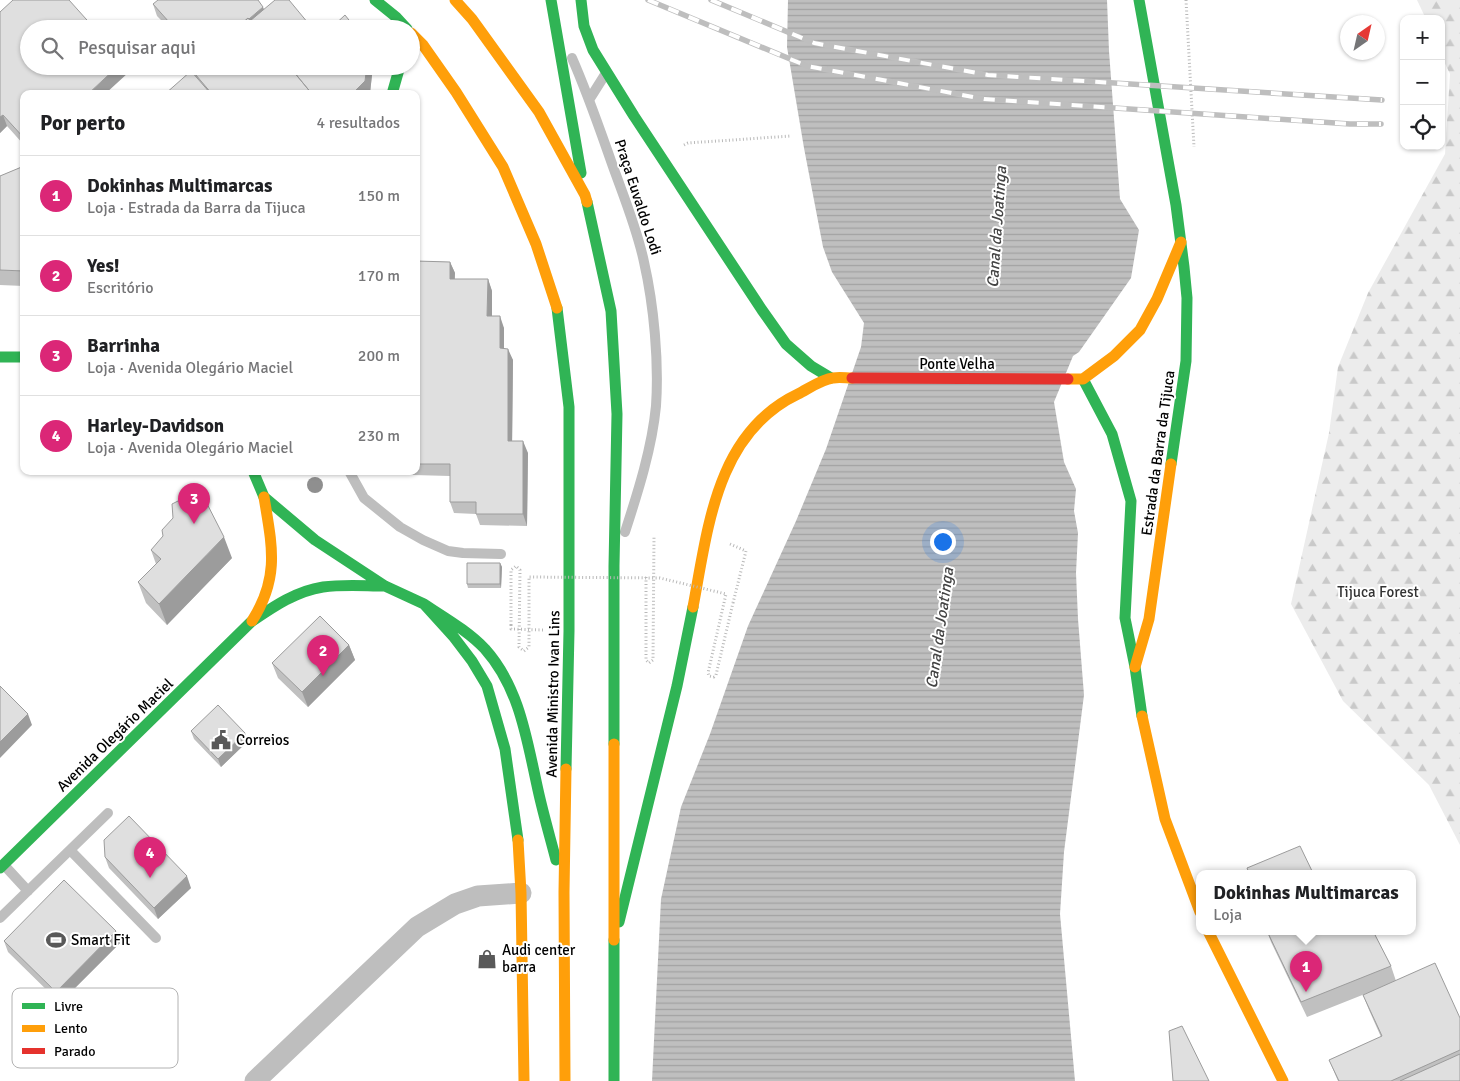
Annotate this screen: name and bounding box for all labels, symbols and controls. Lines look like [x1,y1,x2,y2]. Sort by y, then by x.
north arrow [1340,15,1385,60]
map controls [1400,15,1445,150]
button: + [1400,15,1445,60]
search box [20,20,420,75]
icon: search [38,34,66,62]
text: Pesquisar aqui [78,36,196,60]
button: − [1400,60,1445,105]
button: locate [1400,105,1445,150]
text: Por perto [40,110,125,136]
text: 4 resultados [317,113,400,133]
street label: Praça Euvaldo Lodi [611,137,665,257]
water label: Canal da Joatinga [983,165,1011,288]
text: Dokinhas Multimarcas [87,174,272,198]
text: 1 [52,186,60,206]
text: 150 m [358,186,400,206]
text: Loja · Estrada da Barra da Tijuca [87,198,306,218]
text: Yes! [87,254,120,278]
text: 2 [52,266,60,286]
text: 170 m [358,266,400,286]
text: Escritório [87,278,154,298]
text: Barrinha [87,334,160,358]
text: 3 [52,346,60,366]
text: 200 m [358,346,400,366]
street label: Ponte Velha [919,355,995,373]
text: Loja · Avenida Olegário Maciel [87,358,293,378]
street label: Estrada da Barra da Tijuca [1137,369,1179,537]
text: Harley-Davidson [87,414,224,438]
text: 4 [52,426,60,446]
text: 230 m [358,426,400,446]
text: Loja · Avenida Olegário Maciel [87,438,293,458]
pin: 3 [178,483,210,524]
your location [930,529,956,555]
water label: Canal da Joatinga [922,566,958,690]
park label: Tijuca Forest [1337,583,1419,601]
street label: Avenida Ministro Ivan Lins [543,610,563,778]
pin: 2 [307,635,339,676]
street label: Avenida Olegário Maciel [53,675,177,795]
public building icon: Correios [210,729,232,751]
place label: Correios [236,731,290,749]
pin: 4 [134,837,166,878]
popup [1196,870,1416,935]
text: Dokinhas Multimarcas [1213,881,1399,905]
text: Loja [1213,905,1242,925]
sports icon: Smart Fit [45,929,67,951]
place label: Smart Fit [71,931,130,949]
place label: Audi center barra [502,941,576,976]
shop icon: Audi center barra [476,948,498,970]
pin: 1 [1290,951,1322,992]
legend [12,988,178,1068]
text: Livre [54,998,83,1015]
text: Lento [54,1020,88,1037]
text: Parado [54,1043,96,1060]

